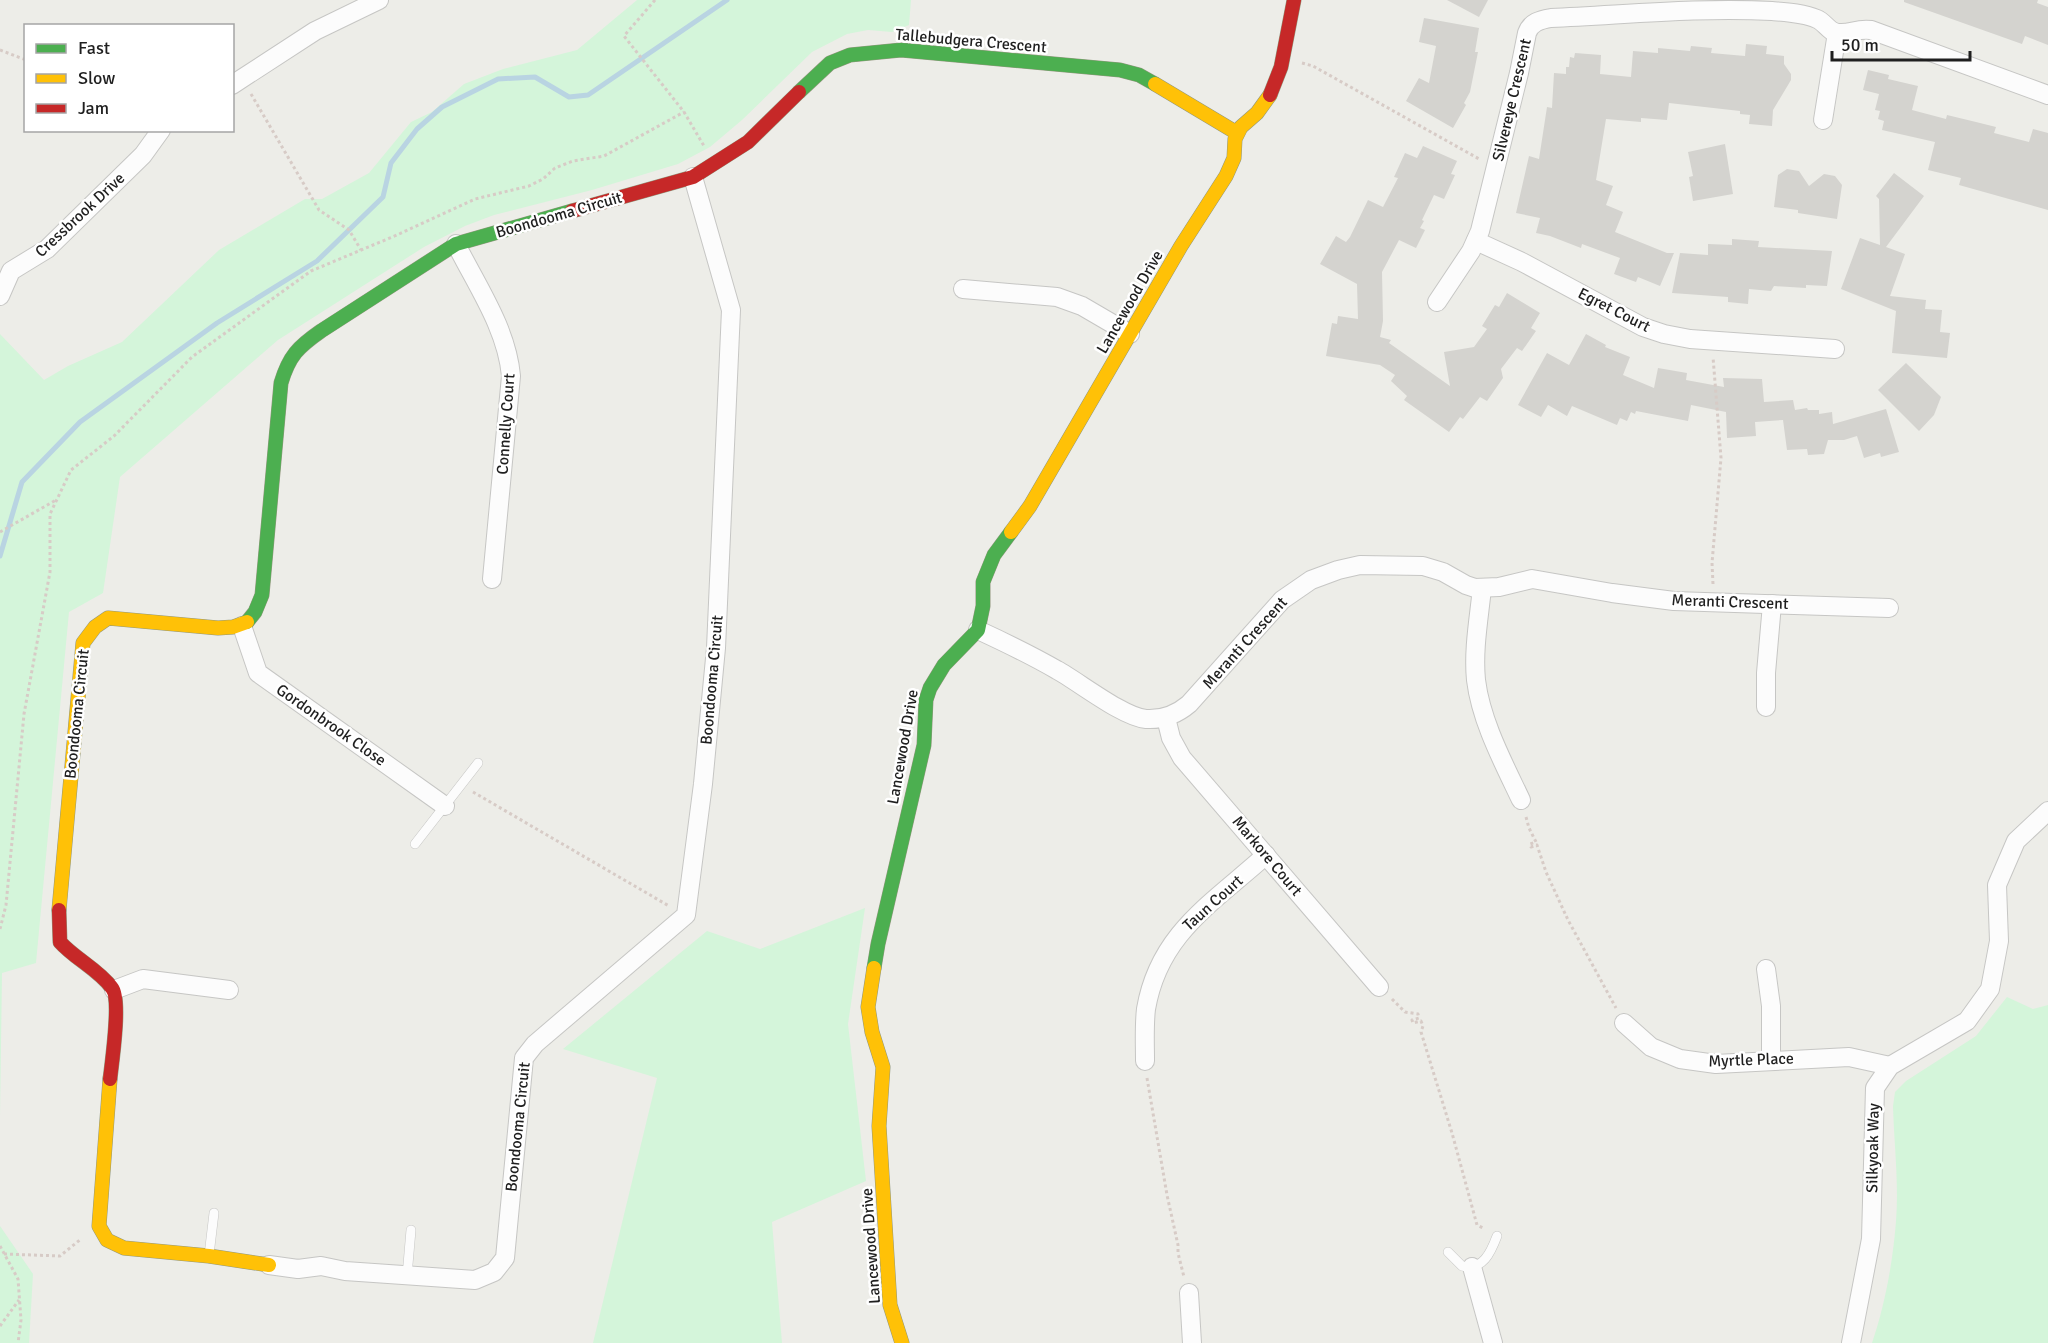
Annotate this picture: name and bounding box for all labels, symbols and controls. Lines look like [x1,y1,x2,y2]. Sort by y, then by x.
legend [24,24,234,132]
street label: Tallebudgera Crescent [895,24,1048,58]
scale bar [1832,24,1970,62]
text: 50 m [1841,34,1879,56]
street label: Silvereye Crescent [1488,36,1536,163]
text: Fast [78,37,110,59]
text: Slow [78,67,115,89]
text: Jam [78,97,109,119]
street label: Cressbrook Drive [31,168,129,262]
street label: Boondooma Circuit [494,187,625,243]
street label: Lancewood Drive [1092,247,1168,357]
street label: Egret Court [1574,283,1654,337]
street label: Connelly Court [492,372,520,475]
street label: Meranti Crescent [1671,590,1789,614]
street label: Meranti Crescent [1198,592,1292,693]
street label: Boondooma Circuit [696,614,728,746]
street label: Boondooma Circuit [60,648,94,780]
street label: Gordonbrook Close [272,680,390,770]
street label: Lancewood Drive [883,688,923,806]
street label: Markore Court [1228,812,1307,900]
street label: Taun Court [1179,870,1248,935]
street label: Myrtle Place [1708,1049,1794,1071]
street label: Boondooma Circuit [501,1061,535,1193]
street label: Silkyoak Way [1862,1103,1884,1193]
street label: Lancewood Drive [857,1187,885,1305]

